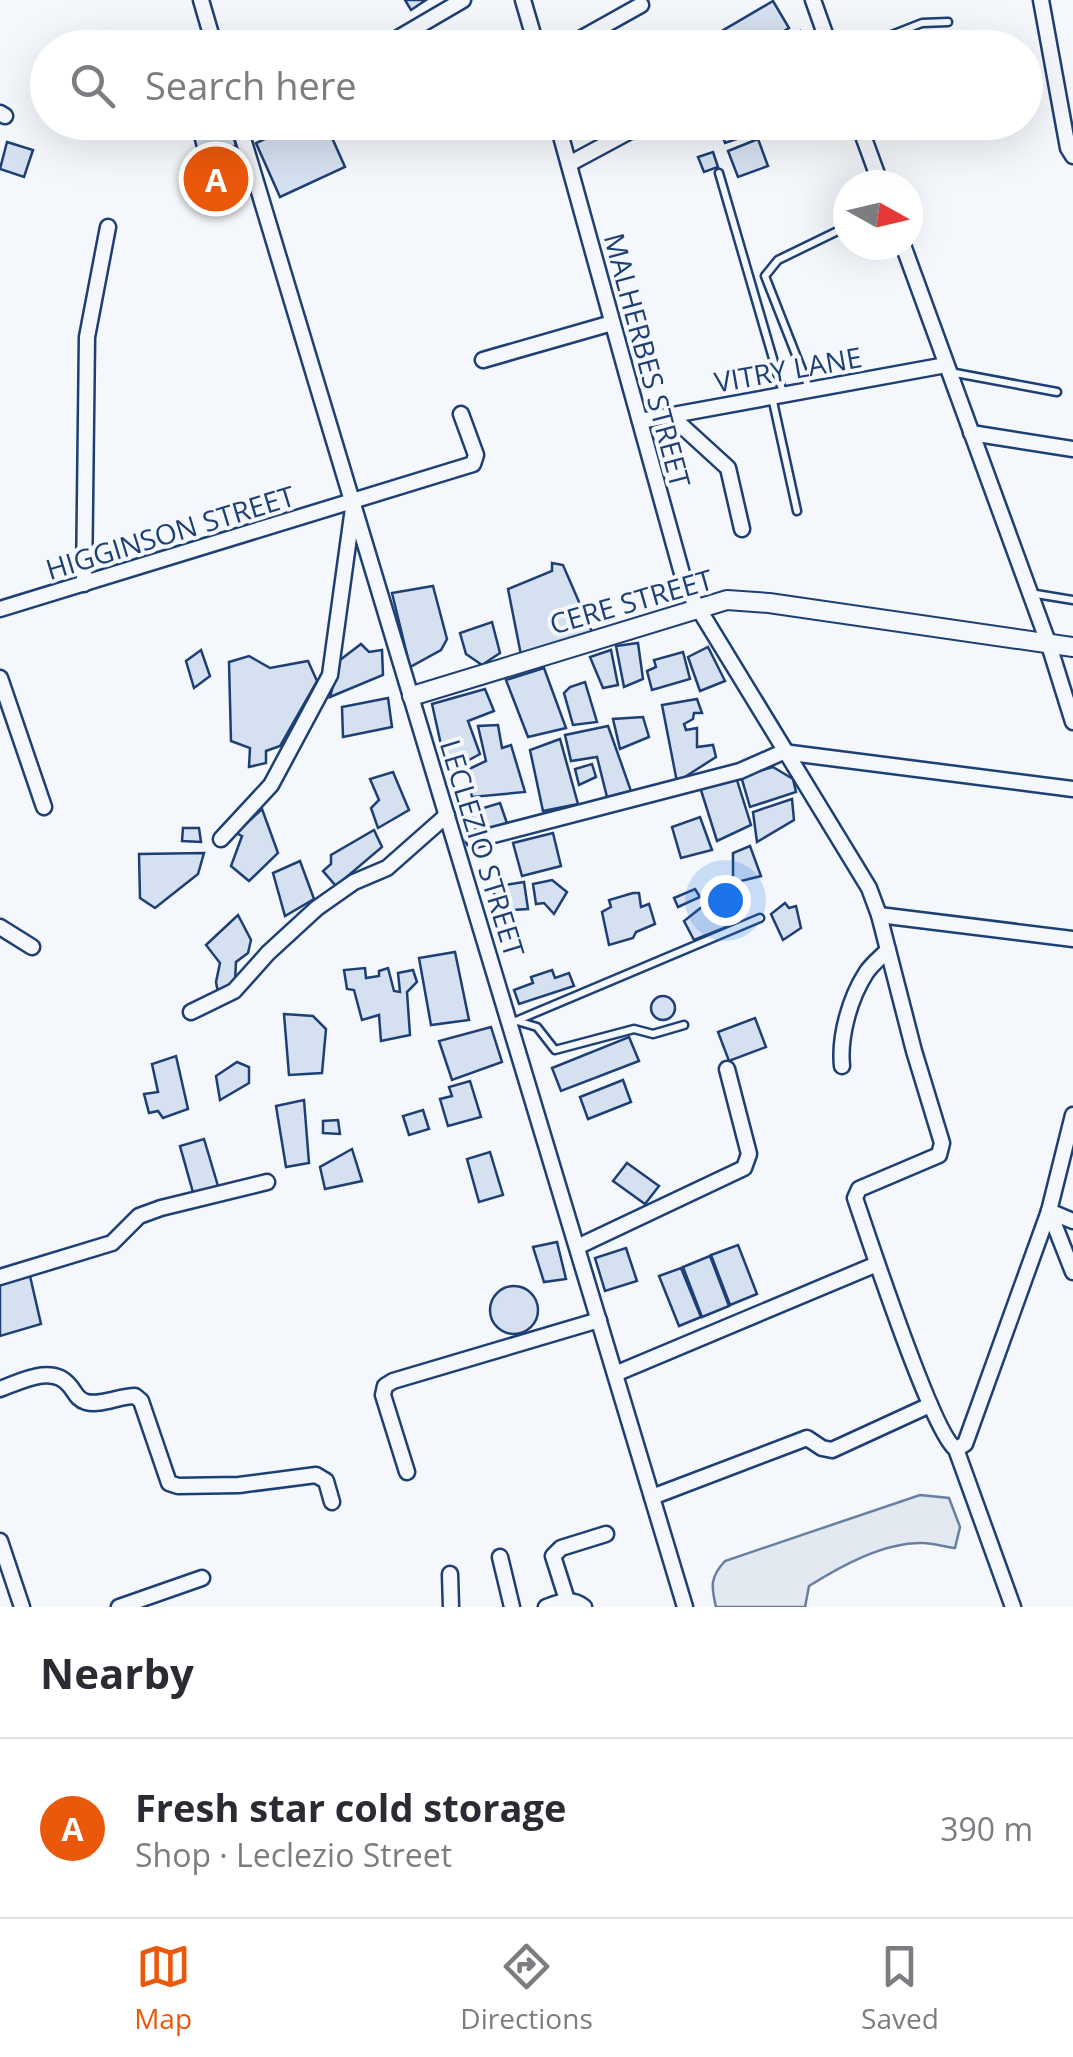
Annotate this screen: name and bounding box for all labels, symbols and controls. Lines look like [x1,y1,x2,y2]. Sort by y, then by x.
search box [30,30,1043,140]
icon: search [65,58,120,113]
text: Search here [145,59,357,111]
pin: A [184,142,248,216]
north arrow [833,170,923,260]
street label: MALHERBES STREET [596,229,700,492]
street label: VITRY LANE [711,337,865,401]
street label: HIGGINSON STREET [41,476,300,588]
street label: CERE STREET [545,559,717,642]
street label: LECLEZIO STREET [432,735,534,962]
your location [700,875,751,926]
text: Nearby [40,1644,194,1701]
text: Fresh star cold storage [135,1781,566,1833]
text: A [61,1807,84,1850]
text: 390 m [940,1807,1033,1850]
text: Shop · Leclezio Street [135,1833,452,1876]
tab: Map [134,1939,192,2037]
tab: Directions [460,1939,593,2037]
tab: Saved [861,1939,939,2037]

